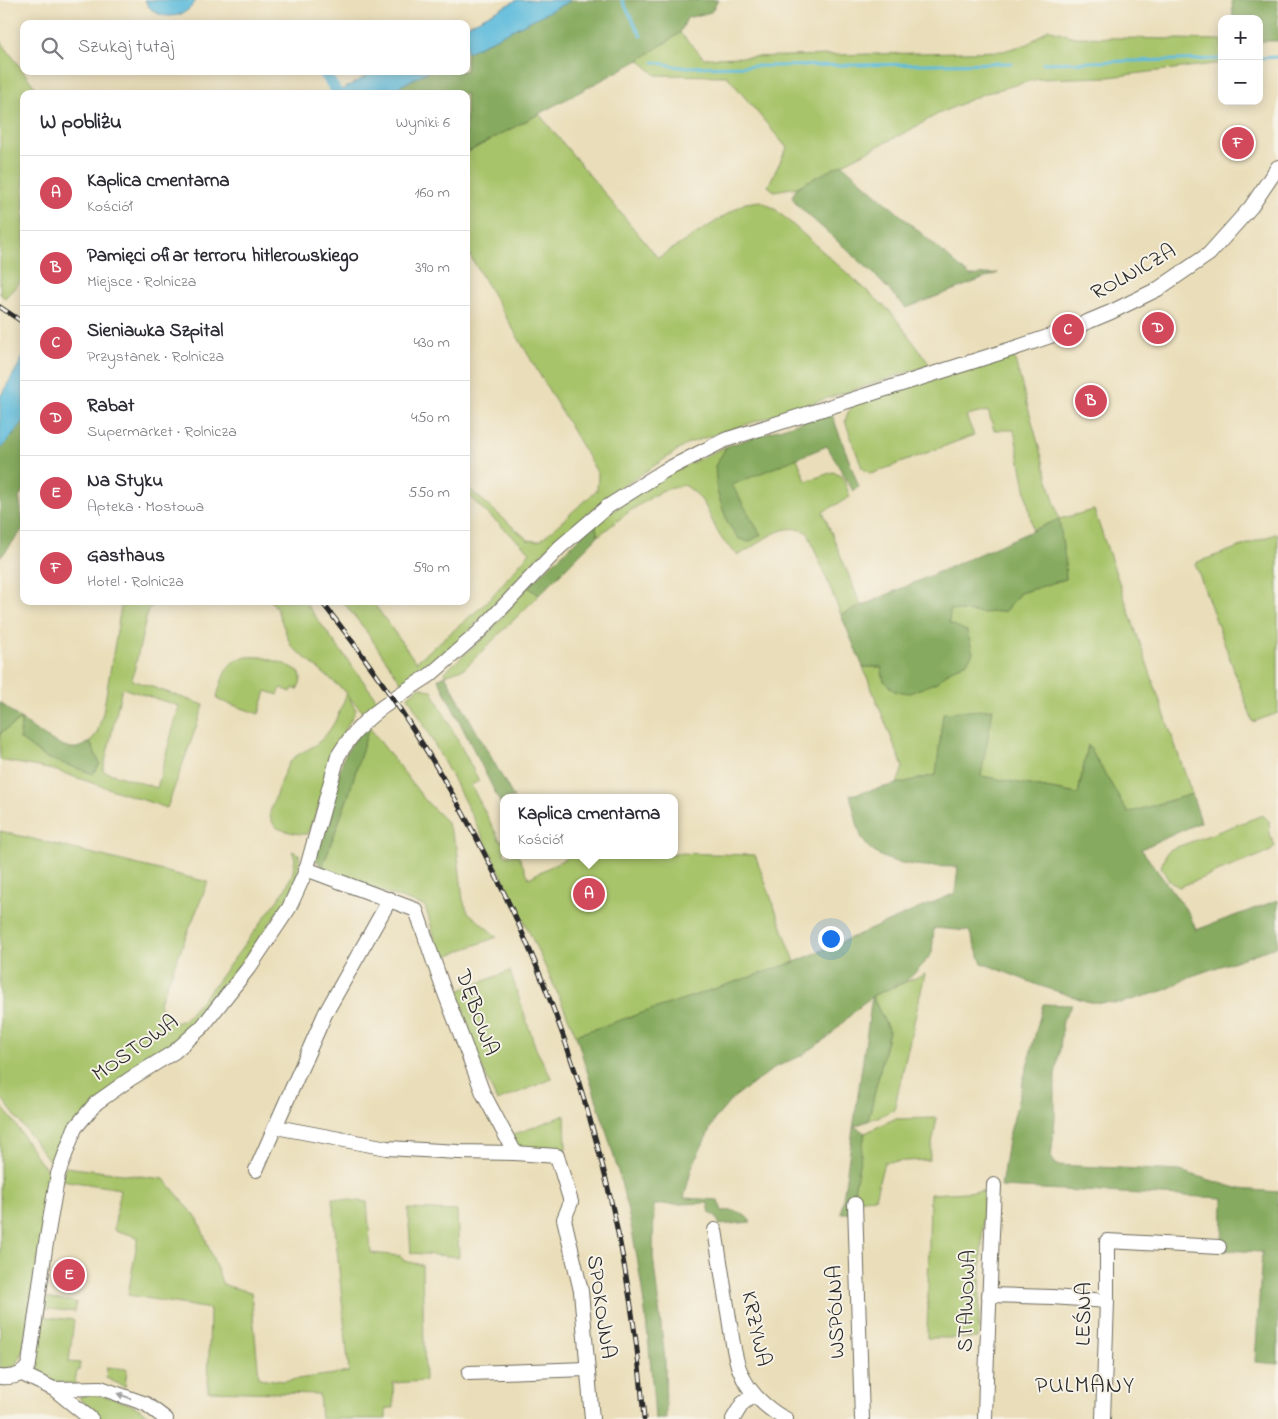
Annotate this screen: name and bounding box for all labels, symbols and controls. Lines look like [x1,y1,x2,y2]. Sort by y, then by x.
map controls [1218,15,1263,105]
button: + [1218,15,1263,60]
search box [20,20,470,75]
icon: search [38,34,66,62]
text: Szukaj tutaj [78,34,174,61]
button: − [1218,60,1263,105]
text: W pobliżu [40,108,122,138]
text: Wyniki: 6 [396,111,450,135]
pin: F [1222,124,1254,162]
text: Kaplica cmentarna [87,168,230,195]
text: A [51,181,61,205]
text: 160 m [415,181,450,205]
text: Kościół [87,195,133,219]
street label: ROLNICZA [1086,236,1182,310]
text: Pamięci ofiar terroru hitlerowskiego [87,243,359,270]
text: B [51,256,61,280]
text: 390 m [415,256,450,280]
text: Miejsce · Rolnicza [87,270,196,294]
pin: D [1142,309,1174,347]
pin: C [1052,311,1084,349]
text: Sieniawka Szpital [87,318,223,345]
text: C [52,331,60,355]
text: 430 m [413,331,450,355]
text: Przystanek · Rolnicza [87,345,224,369]
pin: B [1075,382,1107,420]
text: Rabat [87,393,134,420]
text: D [50,406,62,430]
text: 450 m [411,406,450,430]
text: Supermarket · Rolnicza [87,420,237,444]
text: Na Styku [87,468,163,495]
text: E [51,481,61,505]
text: 550 m [408,481,450,505]
text: Apteka · Mostowa [87,495,204,519]
text: Gasthaus [87,543,165,570]
text: F [51,556,61,580]
text: 590 m [413,556,450,580]
text: Hotel · Rolnicza [87,570,184,594]
popup [500,794,678,859]
text: Kaplica cmentarna [518,801,660,828]
text: Kościół [518,828,563,852]
pin: A [573,875,605,913]
your location [818,926,844,952]
street label: DĘBOWA [445,965,506,1060]
street label: MOSTOWA [86,1007,186,1091]
street label: STAWOWA [950,1249,986,1353]
street label: SPOKOJNA [577,1253,623,1361]
pin: E [53,1256,85,1294]
street label: WSPÓLNA [819,1265,855,1359]
street label: LEŚNA [1068,1282,1102,1346]
street label: KRZYWA [731,1288,779,1370]
district label: PULMANY [1035,1369,1135,1404]
one-way arrow [116,1392,131,1400]

